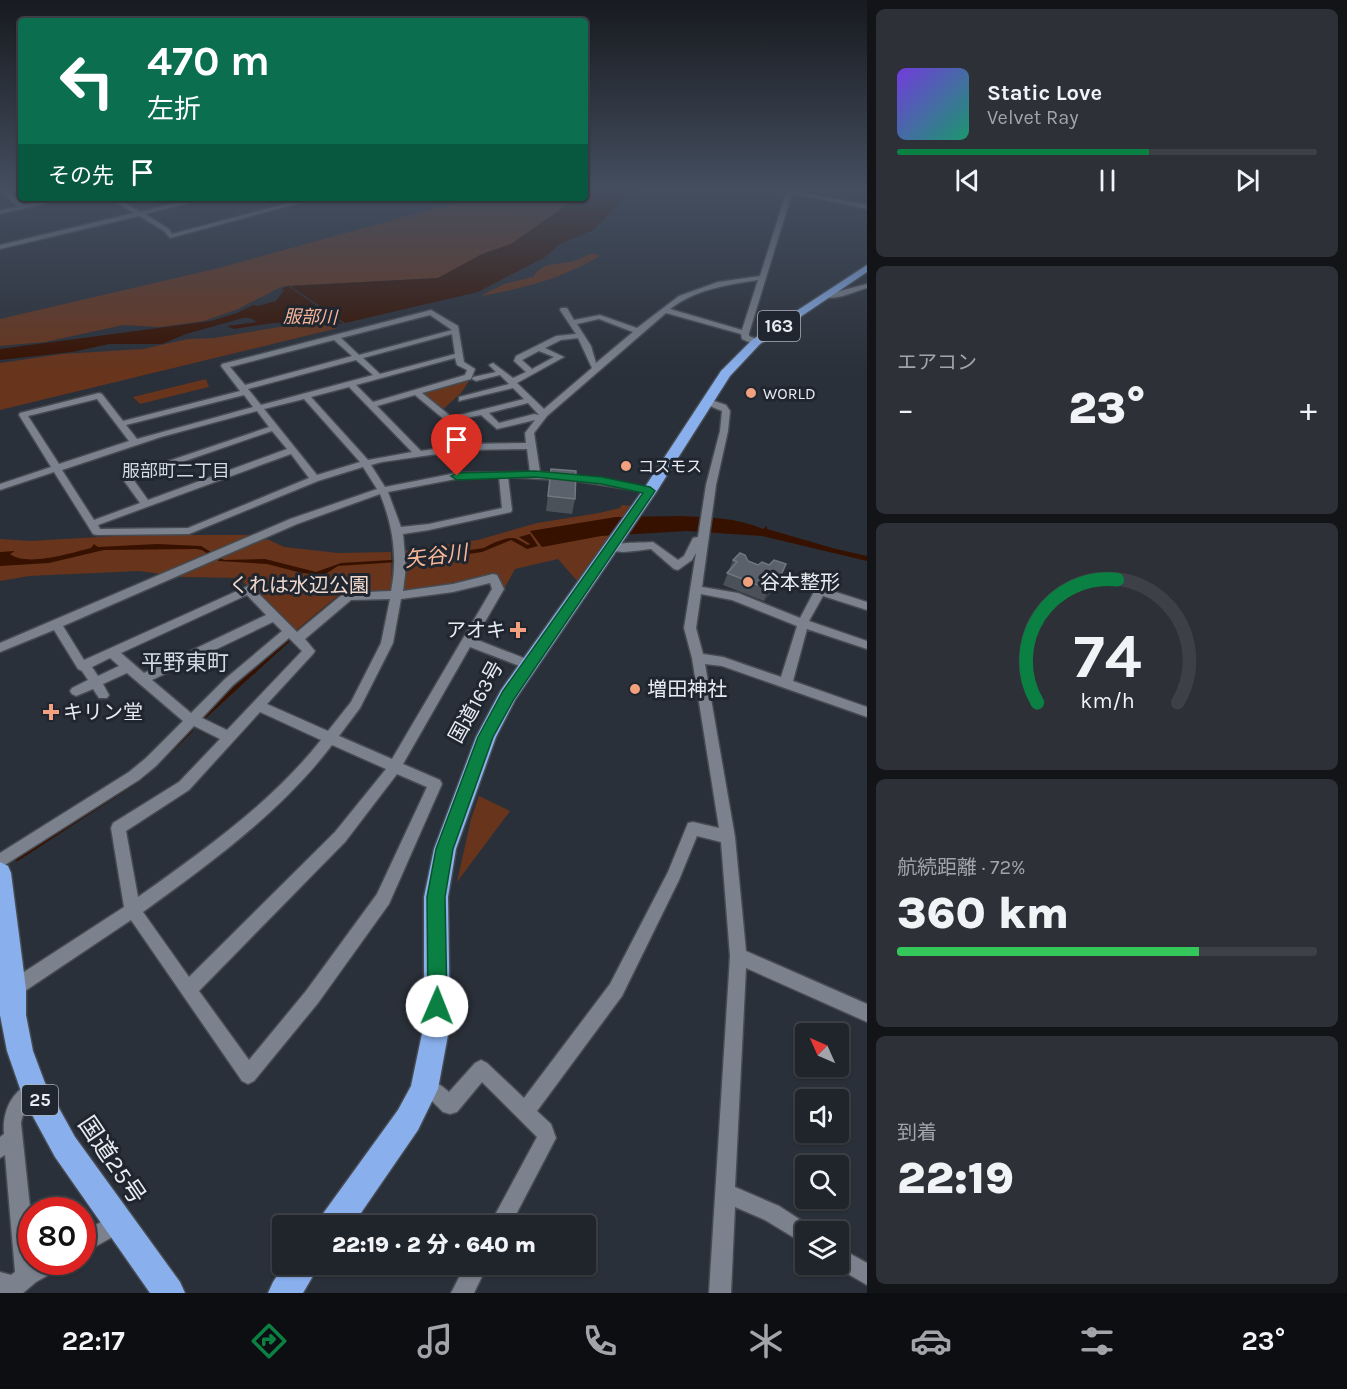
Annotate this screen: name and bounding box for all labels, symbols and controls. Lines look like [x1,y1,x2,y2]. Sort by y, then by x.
text: 470 m [147,36,270,86]
icon: left [48,42,126,120]
text: Static Love [987,80,1102,106]
text: 左折 [147,93,201,125]
text: Velvet Ray [987,106,1079,129]
icon: arrive [126,156,159,189]
text: その先 [48,163,114,189]
icon: previous [951,164,984,197]
icon: pause [1091,164,1124,197]
icon: next [1231,164,1264,197]
water label: 服部川 [283,306,339,329]
road number: 163 [758,311,800,341]
text: エアコン [897,351,977,374]
text: 23° [1068,382,1146,434]
place label: WORLD [763,384,815,403]
marker: WORLD [744,386,758,400]
text: − [897,390,914,428]
text: + [1300,390,1317,428]
pin [431,414,482,476]
icon: arrive [440,423,473,456]
place label: コスモス [638,457,702,476]
marker: コスモス [619,459,633,473]
district label: 服部町二丁目 [122,460,230,482]
water label: 矢谷川 [403,540,471,572]
place label: 谷本整形 [760,571,840,594]
park label: くれは水辺公園 [229,574,369,597]
marker: 谷本整形 [741,575,755,589]
place label: アオキ [446,619,506,642]
text: 74 [1073,621,1141,694]
marker: アオキ [511,623,525,637]
district label: 平野東町 [141,650,229,676]
street label: 国道163号 [444,657,508,747]
place label: 増田神社 [647,678,727,701]
marker: 増田神社 [628,682,642,696]
text: km/h [1080,689,1134,714]
place label: キリン堂 [63,701,143,724]
marker: キリン堂 [44,705,58,719]
text: 航続距離 · 72% [897,856,1026,879]
text: 360 km [897,887,1069,939]
position arrow [405,974,469,1038]
north arrow [795,1023,849,1077]
map controls [795,1023,849,1275]
road number: 25 [22,1085,58,1115]
button: sound [795,1089,849,1143]
street label: 国道25号 [73,1111,151,1209]
text: 到着 [897,1121,937,1144]
text: 22:19 [897,1152,1014,1204]
button: search [795,1155,849,1209]
speed limit sign: 80 [18,1197,96,1275]
button: layers [795,1221,849,1275]
text: 22:19 · 2 分 · 640 m [332,1232,536,1258]
icon: directions [248,1320,290,1362]
icon: music [414,1320,456,1362]
icon: phone [579,1320,621,1362]
icon: climate [745,1320,787,1362]
icon: car [910,1320,952,1362]
icon: filters [1076,1320,1118,1362]
text: 22:17 [62,1325,125,1357]
text: 23° [1242,1325,1285,1357]

